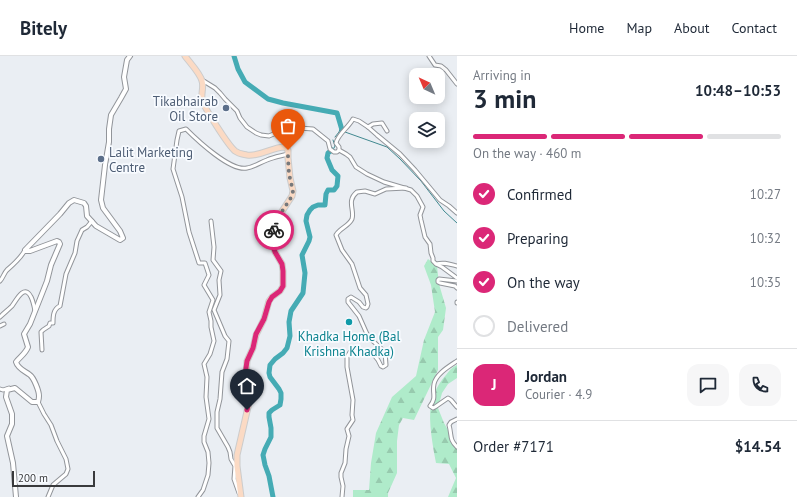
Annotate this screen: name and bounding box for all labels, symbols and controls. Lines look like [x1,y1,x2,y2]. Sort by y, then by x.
text: Bitely [20,16,67,40]
text: Home [569,19,604,37]
text: Map [626,19,652,37]
text: About [674,19,710,37]
text: Contact [732,19,777,37]
text: Arriving in [473,67,531,84]
north arrow [409,68,445,104]
map controls [409,68,445,148]
text: 10:48–10:53 [695,81,781,100]
text: 3 min [473,82,536,115]
place label: Tikabhairab Oil Store [153,93,218,125]
marker: Tikabhairab Oil Store [221,103,231,113]
pin [271,109,305,150]
button: layers [409,112,445,148]
icon: bag [277,115,299,137]
place label: Lalit Marketing Centre [109,144,193,176]
text: On the way · 460 m [473,145,581,162]
marker: Lalit Marketing Centre [96,154,106,164]
icon: check [473,183,495,205]
text: Confirmed [507,185,572,204]
text: 10:27 [750,186,781,203]
courier [254,210,294,250]
icon: bike [263,219,285,241]
icon: check [473,227,495,249]
text: Preparing [507,229,569,248]
text: 10:32 [750,230,781,247]
icon: check [473,271,495,293]
text: On the way [507,273,580,292]
text: 10:35 [750,274,781,291]
marker: Khadka Home (Bal Krishna Khadka) [344,317,354,327]
text: Delivered [507,317,568,336]
place label: Khadka Home (Bal Krishna Khadka) [298,328,400,360]
button: chat [687,364,729,406]
button: phone [739,364,781,406]
text: Jordan [525,367,567,386]
pin [230,369,264,410]
icon: home [236,375,258,397]
text: J [491,375,497,394]
text: Courier · 4.9 [525,386,592,403]
text: Order #7171 [473,437,554,456]
text: $14.54 [735,437,781,456]
scale bar [12,469,95,488]
text: 200 m [18,471,48,485]

